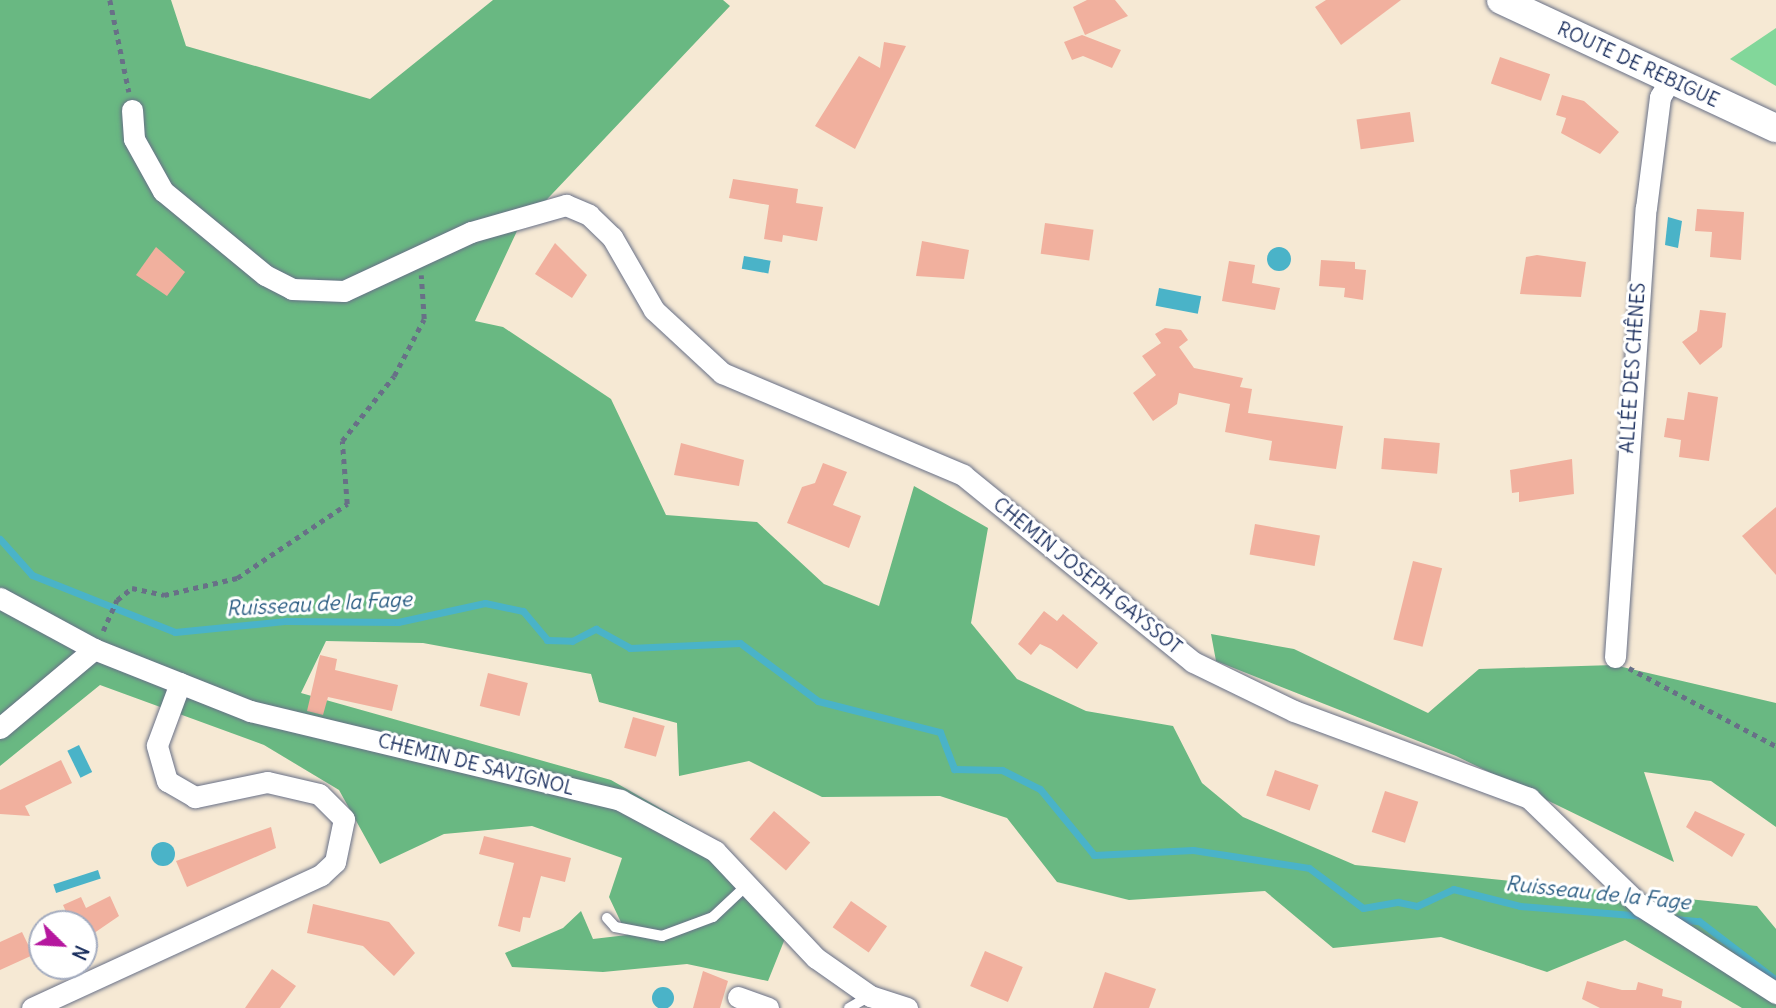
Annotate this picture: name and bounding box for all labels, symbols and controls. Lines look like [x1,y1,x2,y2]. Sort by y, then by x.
street label: ROUTE DE REBIGUE [1554,18,1722,112]
street label: ALLÉE DES CHÊNES [1616,282,1650,454]
street label: CHEMIN JOSEPH GAYSSOT [988,493,1186,659]
water label: Ruisseau de la Fage [226,587,412,621]
street label: CHEMIN DE SAVIGNOL [375,730,577,800]
water label: Ruisseau de la Fage [1504,871,1692,915]
north arrow [28,910,98,980]
text: N [67,942,94,964]

